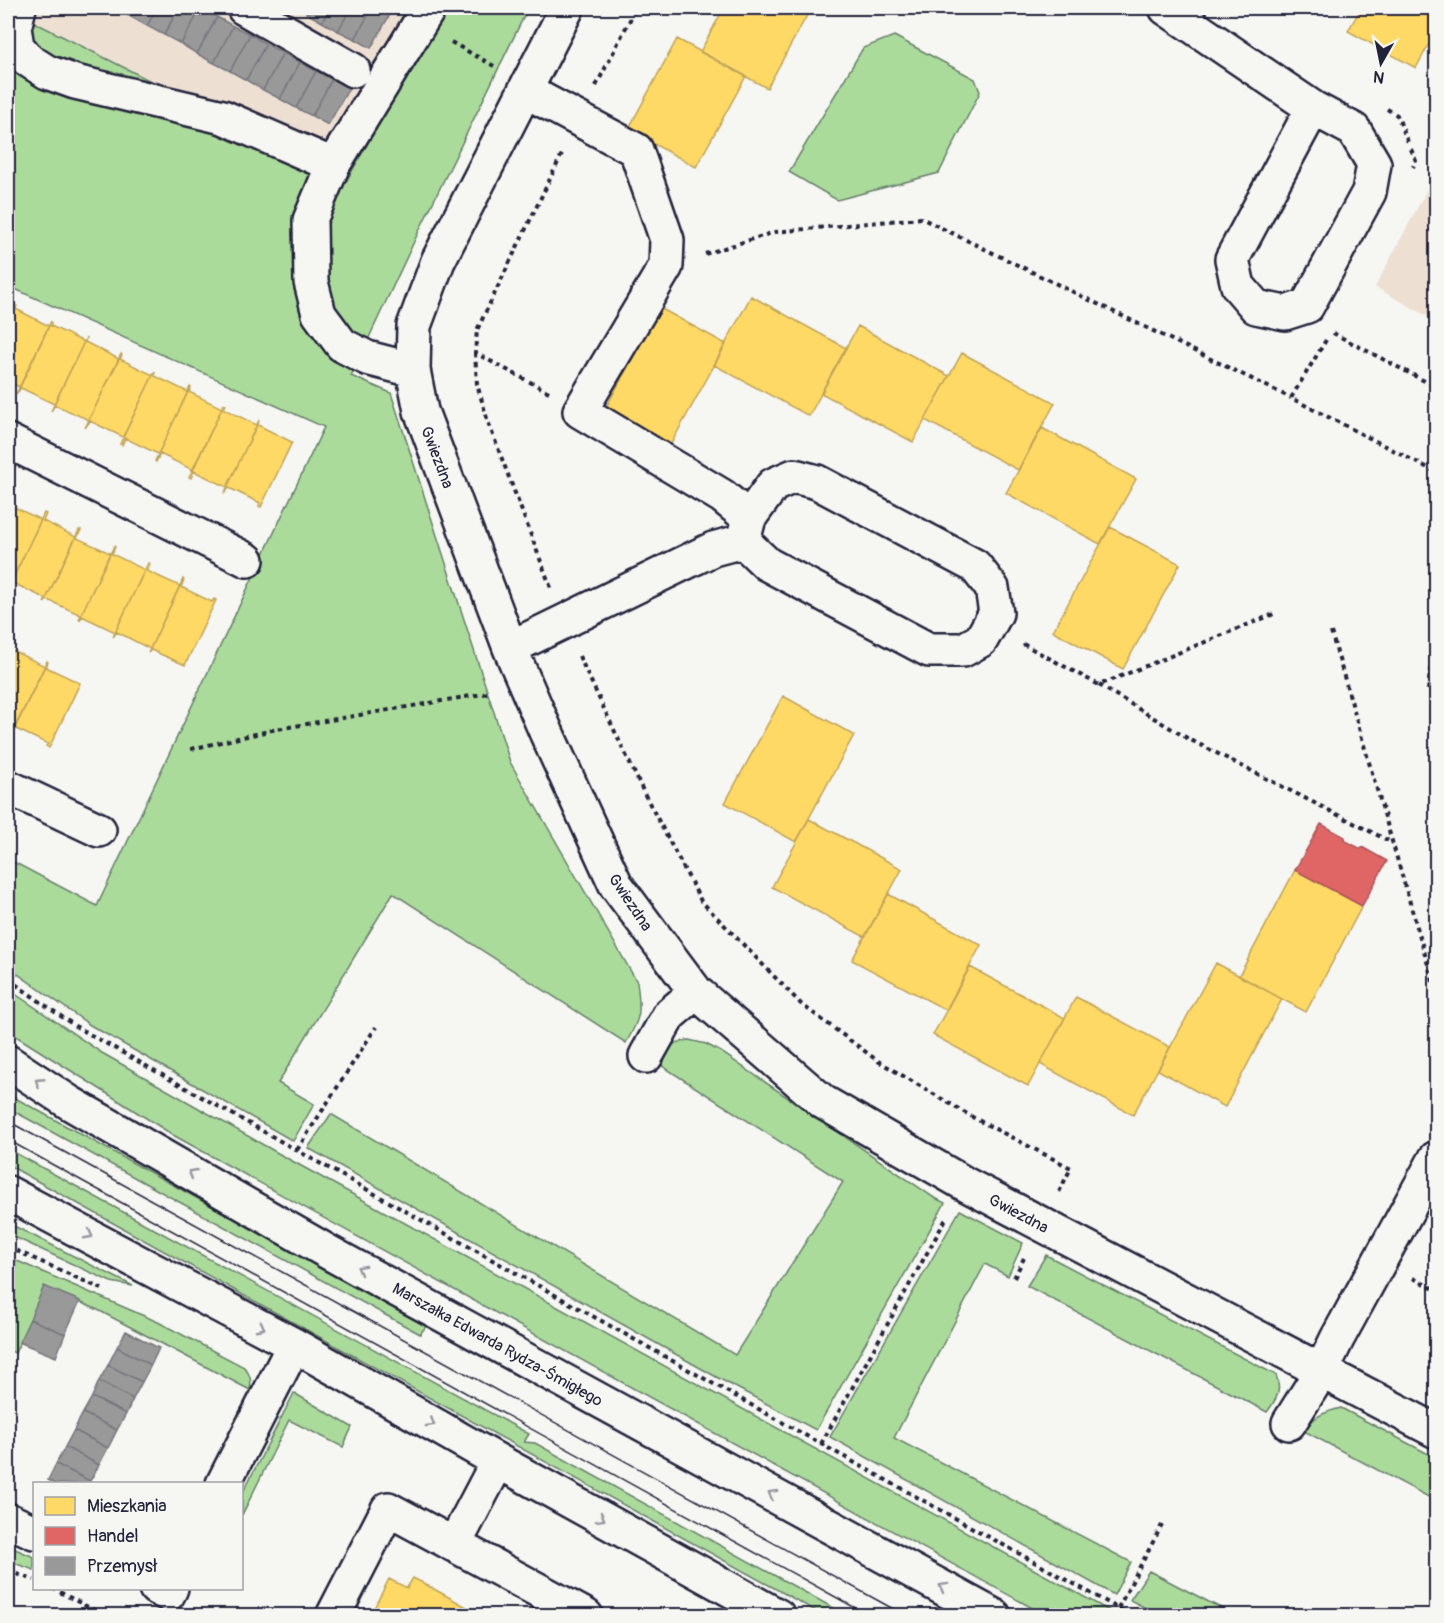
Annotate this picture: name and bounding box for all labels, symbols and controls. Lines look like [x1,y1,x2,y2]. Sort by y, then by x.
north arrow [1351,33,1411,93]
text: N [1372,66,1386,88]
street label: Gwiezdna [416,424,458,491]
street label: Gwiezdna [604,870,657,935]
one-way arrow [34,1079,45,1090]
one-way arrow [188,1169,198,1180]
street label: Gwiezdna [985,1190,1052,1238]
one-way arrow [83,1228,94,1239]
one-way arrow [357,1265,368,1276]
street label: Marszałka Edwarda Rydza-Śmigłego [389,1279,606,1411]
one-way arrow [255,1320,265,1331]
one-way arrow [425,1416,435,1427]
legend [33,1482,243,1590]
one-way arrow [768,1490,778,1501]
text: Mieszkania [87,1495,167,1518]
one-way arrow [595,1511,605,1522]
text: Handel [87,1525,139,1548]
text: Przemysł [87,1555,158,1578]
one-way arrow [939,1583,949,1594]

